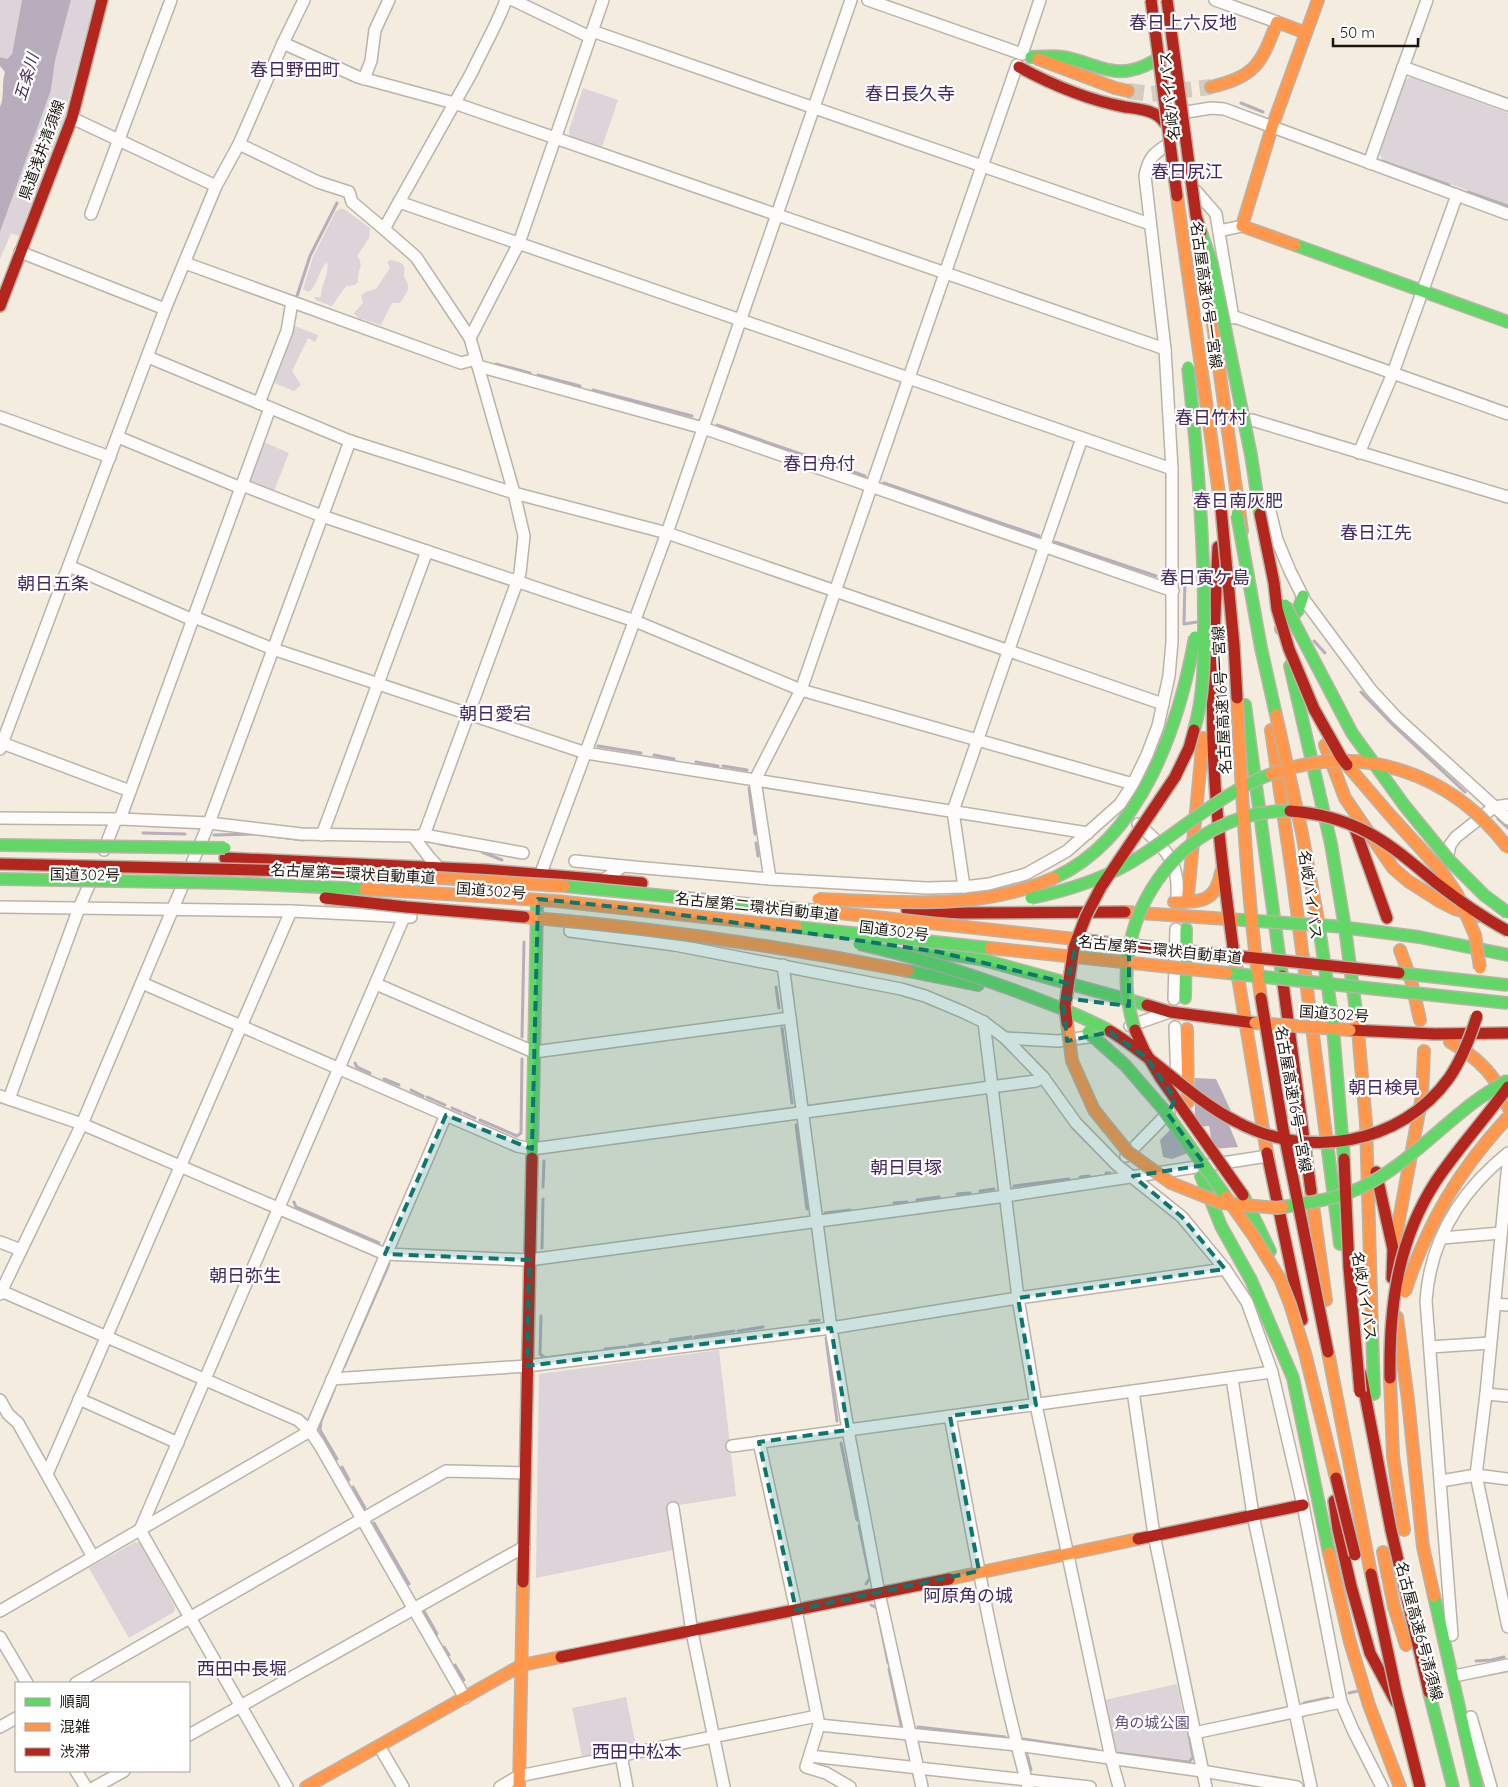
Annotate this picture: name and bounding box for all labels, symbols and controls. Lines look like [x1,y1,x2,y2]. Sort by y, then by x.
district label: 春日上六反地 [1129,11,1237,34]
scale bar [1333,15,1418,47]
text: 50 m [1340,23,1375,42]
water label: 五条川 [9,49,43,103]
street label: 名岐バイパス [1155,50,1184,142]
district label: 春日野田町 [250,58,340,81]
district label: 春日長久寺 [865,82,955,105]
street label: 県道浅井清須線 [15,97,68,202]
district label: 春日尻江 [1151,160,1223,183]
street label: 名古屋高速16号一宮線 [1187,220,1226,370]
district label: 春日竹村 [1175,406,1247,429]
district label: 春日舟付 [783,452,855,475]
district label: 春日南灰肥 [1193,489,1283,512]
district label: 春日江先 [1340,521,1412,544]
district label: 春日寅ケ島 [1160,566,1250,589]
district label: 朝日五条 [17,572,89,595]
street label: 名古屋高速16号一宮線 [1208,625,1235,775]
district label: 朝日愛宕 [459,702,531,725]
street label: 名岐バイパス [1295,849,1326,941]
street label: 名古屋第二環状自動車道 [270,860,436,887]
street label: 国道302号 [50,864,120,885]
street label: 国道302号 [455,879,527,902]
street label: 名古屋第二環状自動車道 [674,888,840,925]
street label: 国道302号 [858,917,930,944]
street label: 名古屋第二環状自動車道 [1077,931,1243,968]
street label: 国道302号 [1298,1002,1370,1025]
street label: 名古屋高速16号一宮線 [1271,1024,1316,1174]
district label: 朝日検見 [1348,1076,1420,1099]
district label: 朝日貝塚 [870,1156,942,1179]
street label: 名岐バイパス [1348,1250,1381,1342]
district label: 朝日弥生 [209,1264,281,1287]
street label: 名古屋高速6号清須線 [1392,1559,1447,1702]
district label: 阿原角の城 [923,1584,1013,1607]
district label: 西田中長堀 [197,1657,287,1680]
legend [15,1682,190,1772]
text: 順調 [60,1692,90,1711]
park label: 角の城公園 [1114,1713,1190,1732]
text: 混雑 [60,1717,90,1736]
district label: 西田中松本 [592,1740,682,1763]
text: 渋滞 [60,1742,90,1761]

